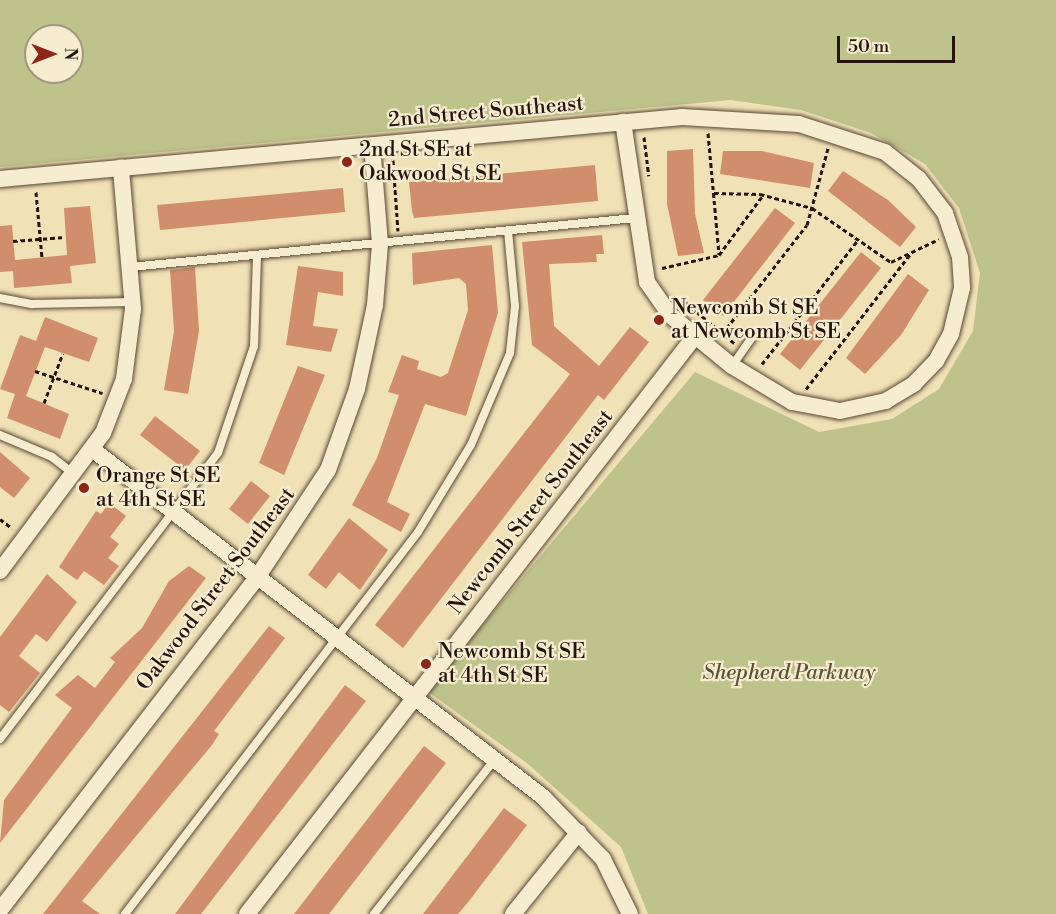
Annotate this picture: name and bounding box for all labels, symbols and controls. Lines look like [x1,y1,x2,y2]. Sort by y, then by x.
north arrow [24,24,84,84]
scale bar [840,24,958,62]
text: 50 m [848,35,889,58]
text: N [60,48,80,60]
street label: 2nd Street Southeast [387,91,585,133]
place label: 2nd St SE at Oakwood St SE [359,137,501,187]
marker: 2nd St SE at Oakwood St SE [340,155,354,169]
place label: Newcomb St SE at Newcomb St SE [671,295,841,345]
marker: Newcomb St SE at Newcomb St SE [652,313,666,327]
street label: Newcomb Street Southeast [443,405,619,619]
place label: Orange St SE at 4th St SE [96,463,220,513]
marker: Orange St SE at 4th St SE [77,481,91,495]
street label: Oakwood Street Southeast [131,483,301,695]
place label: Newcomb St SE at 4th St SE [438,639,586,689]
marker: Newcomb St SE at 4th St SE [419,657,433,671]
park label: Shepherd Parkway [703,660,875,686]

